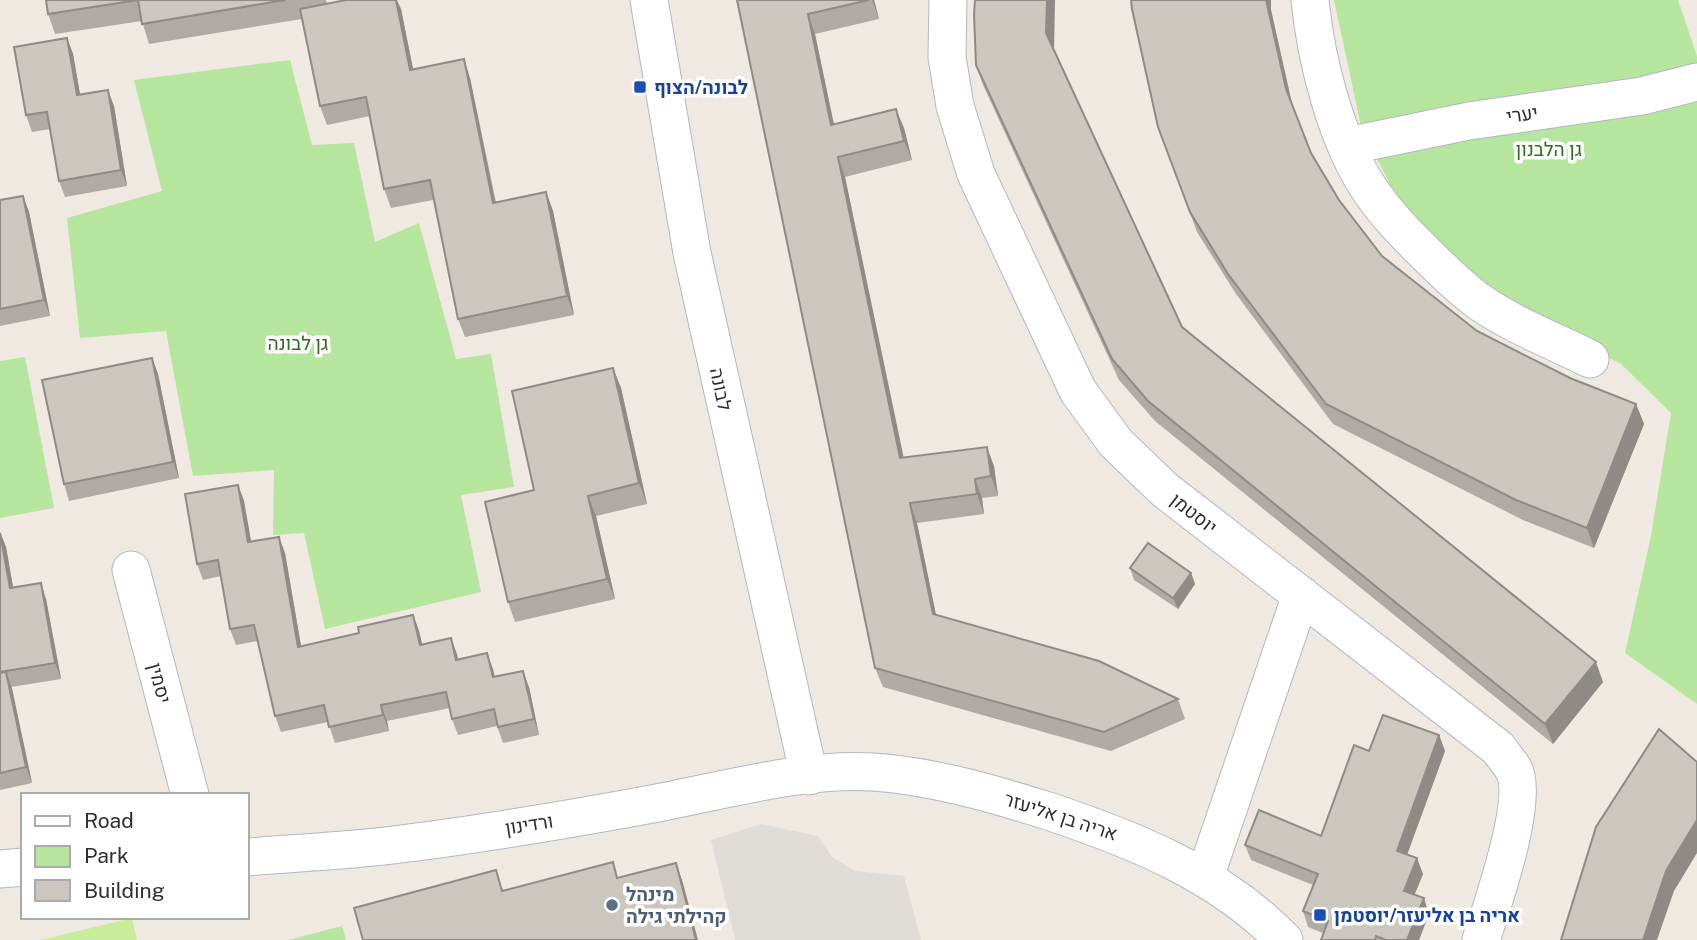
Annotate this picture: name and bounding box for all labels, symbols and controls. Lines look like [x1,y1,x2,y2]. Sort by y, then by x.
place label: לבונה/הצוף [654,76,748,98]
marker: לבונה/הצוף [632,79,648,95]
street label: יערי [1505,101,1539,127]
park label: גן הלבנון [1516,138,1582,160]
park label: גן לבונה [268,332,328,354]
street label: לבונה [706,365,736,413]
street label: יוסטמן [1166,488,1222,538]
street label: יסמין [144,660,176,706]
street label: אריה בן אליעזר [1002,787,1120,845]
legend [21,793,248,919]
text: Road [84,808,134,833]
street label: ורדינון [503,809,555,839]
text: Park [84,843,129,868]
text: Building [84,878,165,903]
place label: מינהל קהילתי גילה [626,883,727,927]
marker: מינהל קהילתי גילה [604,897,620,913]
place label: אריה בן אליעזר/יוסטמן [1334,904,1520,926]
marker: אריה בן אליעזר/יוסטמן [1312,907,1328,923]

